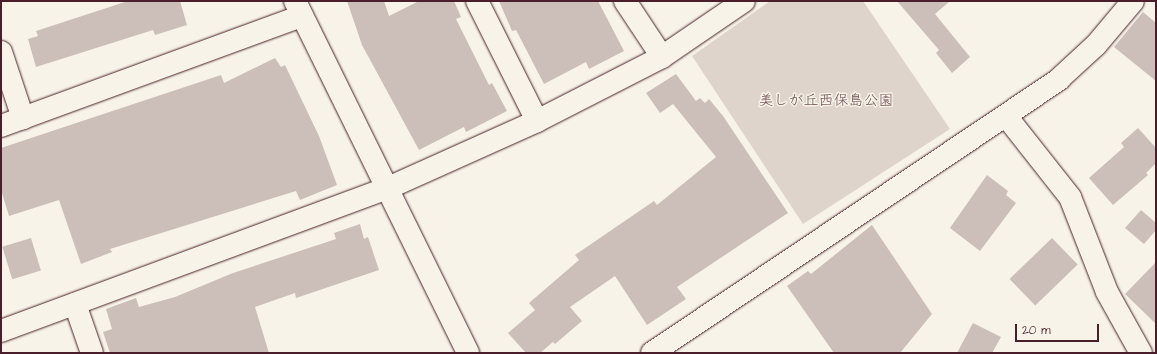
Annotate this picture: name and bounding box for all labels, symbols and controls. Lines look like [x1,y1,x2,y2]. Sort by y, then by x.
park label: 美しが丘西保島公園 [759,92,893,110]
scale bar [1017,316,1101,342]
text: 20 m [1022,322,1051,339]

